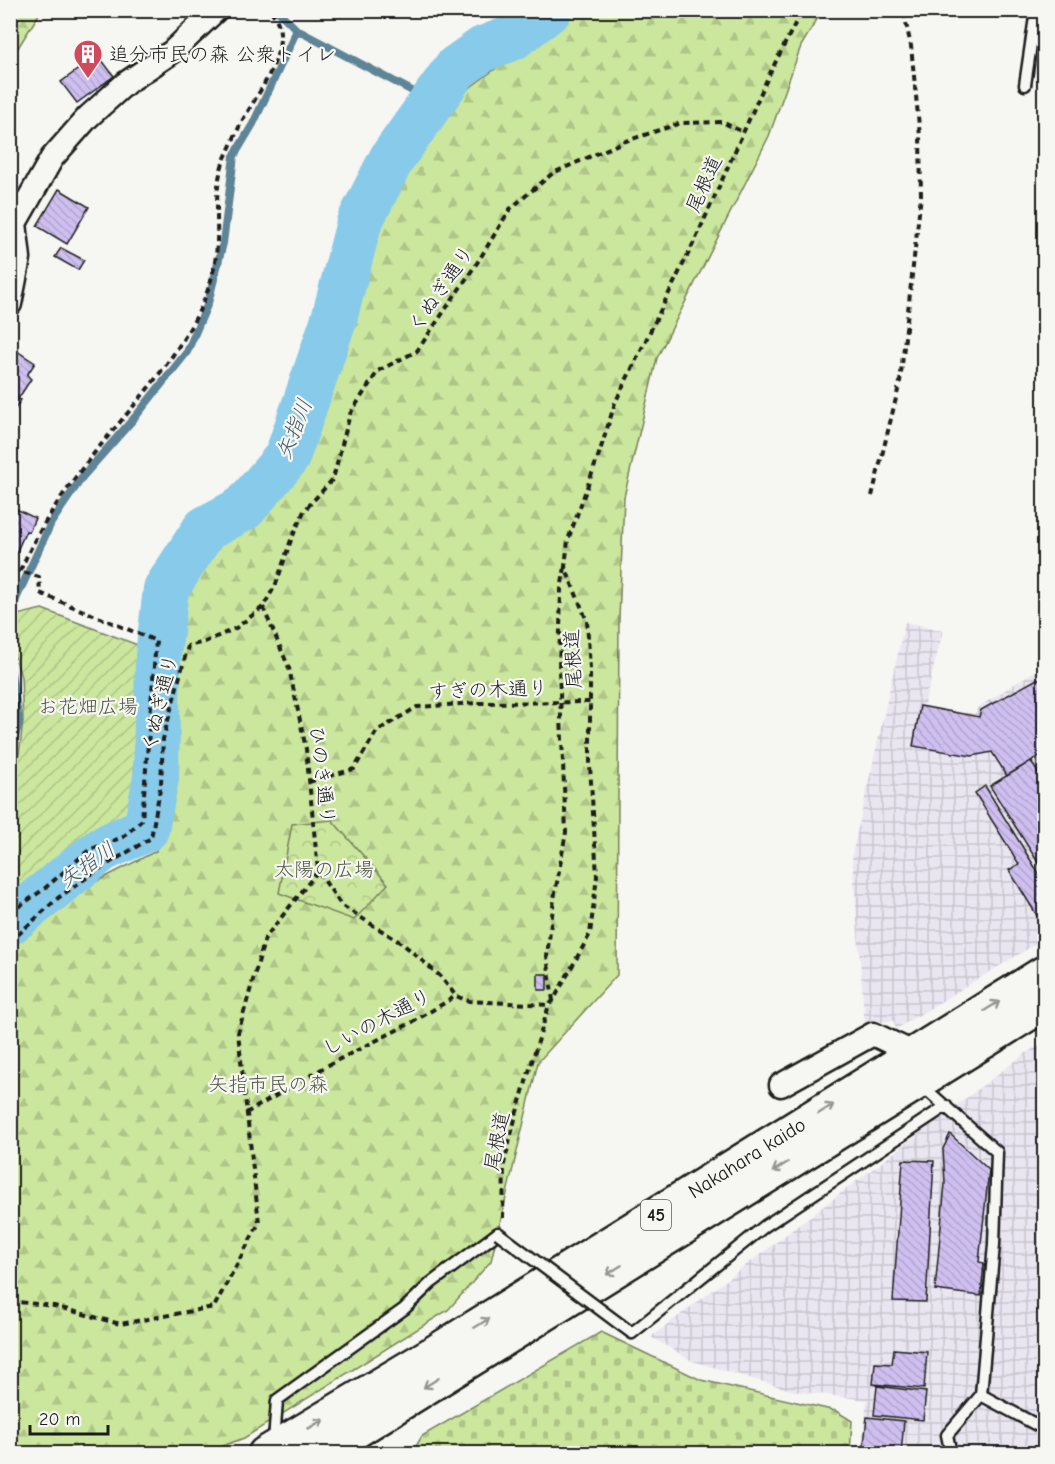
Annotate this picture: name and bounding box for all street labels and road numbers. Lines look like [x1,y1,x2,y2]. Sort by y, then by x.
street label: 尾根道 [681,152,727,216]
street label: くぬぎ通り [404,241,478,337]
street label: 尾根道 [560,628,586,690]
street label: くぬぎ通り [138,652,182,754]
street label: すぎの木通り [428,676,548,704]
street label: ひのき通り [304,724,340,826]
street label: しいの木通り [319,984,435,1060]
street label: 尾根道 [480,1109,514,1173]
street label: Nakahara kaido [684,1113,810,1203]
road number: 45 [641,1200,671,1230]

